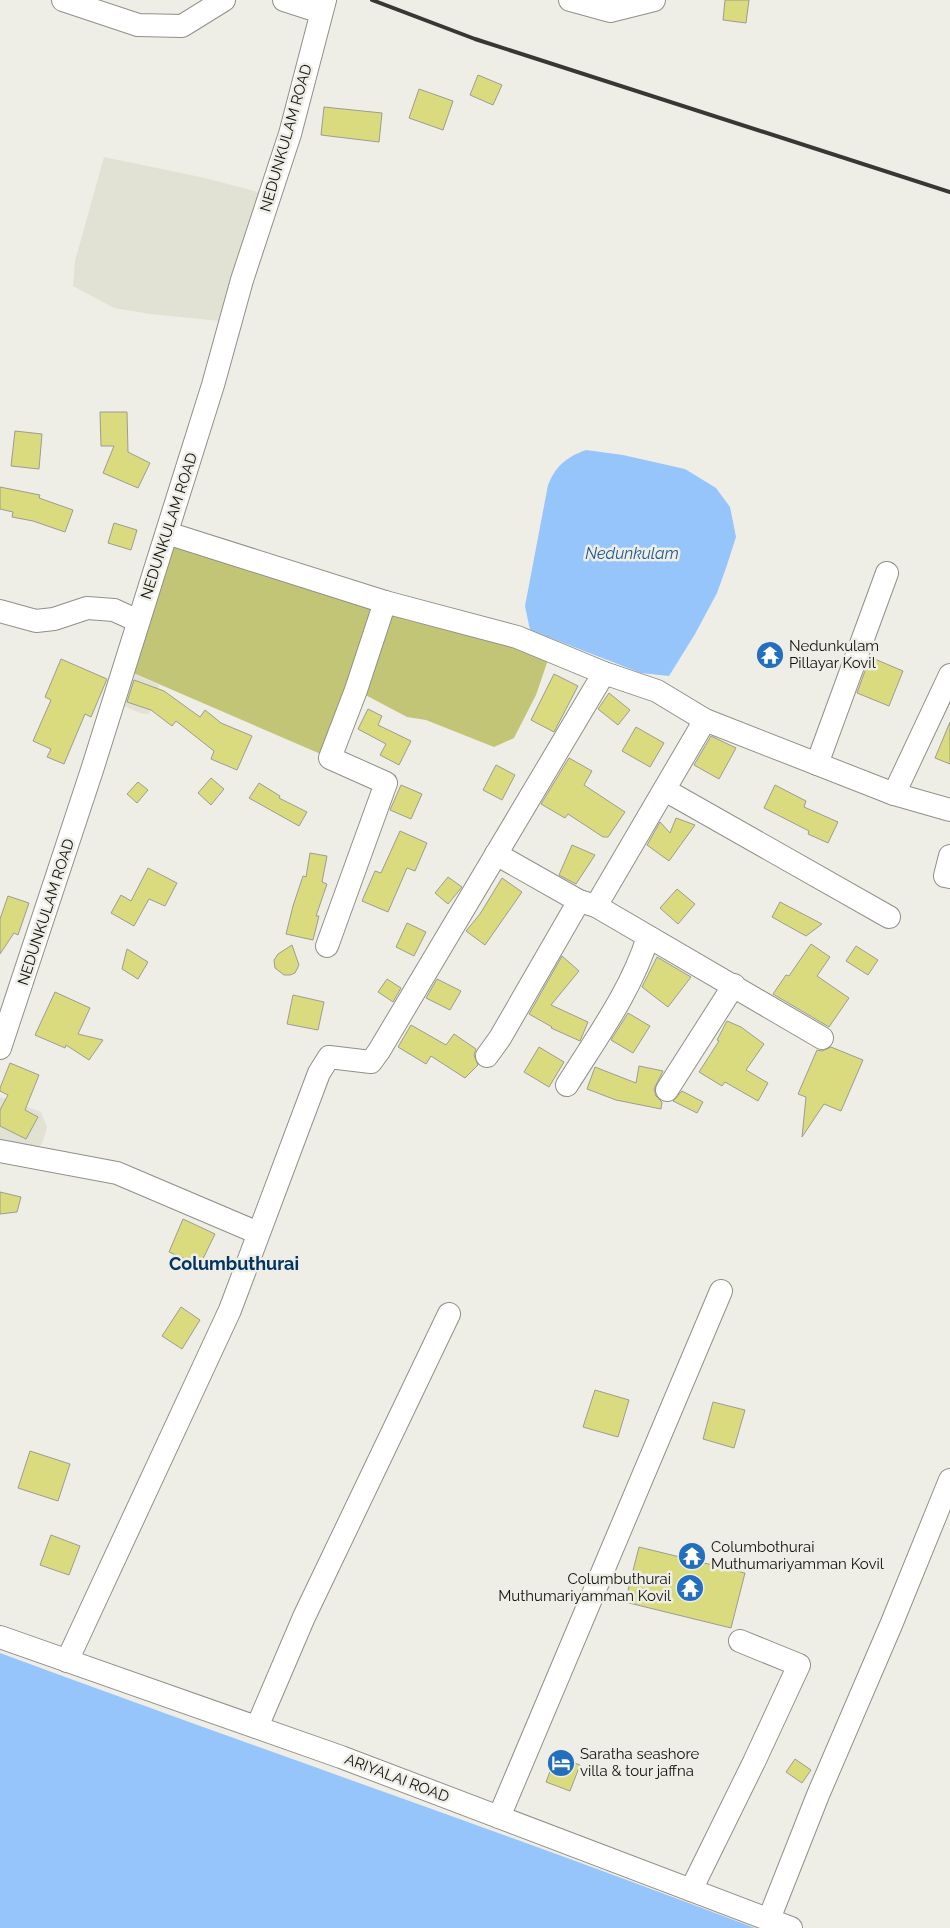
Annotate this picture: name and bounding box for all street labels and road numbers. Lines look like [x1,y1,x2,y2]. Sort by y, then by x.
street label: NEDUNKULAM ROAD [256,62,316,214]
street label: NEDUNKULAM ROAD [137,450,201,601]
street label: NEDUNKULAM ROAD [14,836,78,987]
street label: ARIYALAI ROAD [342,1750,452,1806]

